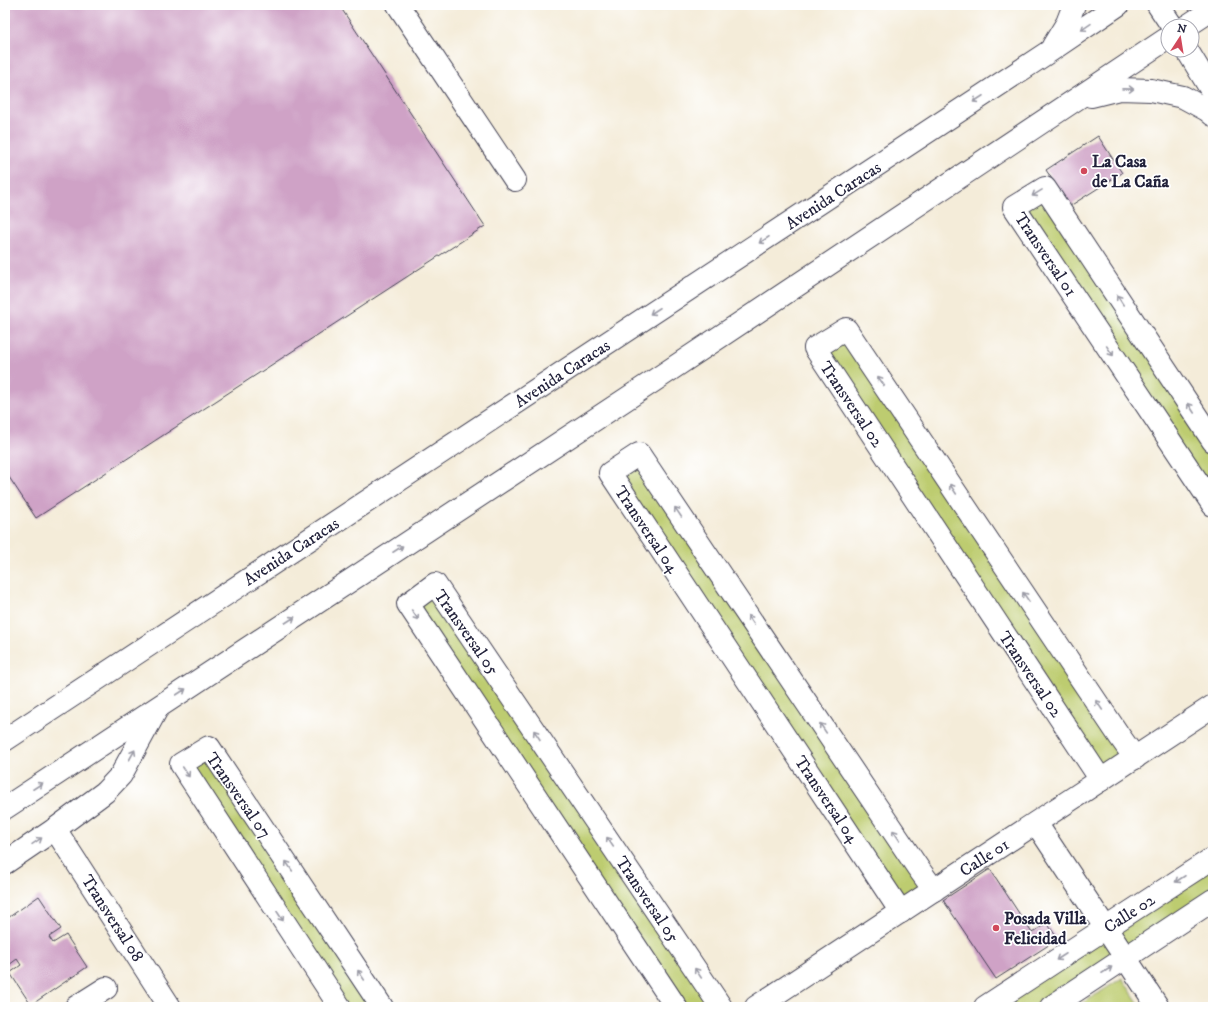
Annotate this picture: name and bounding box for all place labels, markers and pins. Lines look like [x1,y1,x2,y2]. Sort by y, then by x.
place label: La Casa de La Caña [1092,151,1170,193]
marker: La Casa de La Caña [1079,166,1089,176]
place label: Posada Villa Felicidad [1004,908,1087,950]
marker: Posada Villa Felicidad [991,923,1001,933]

